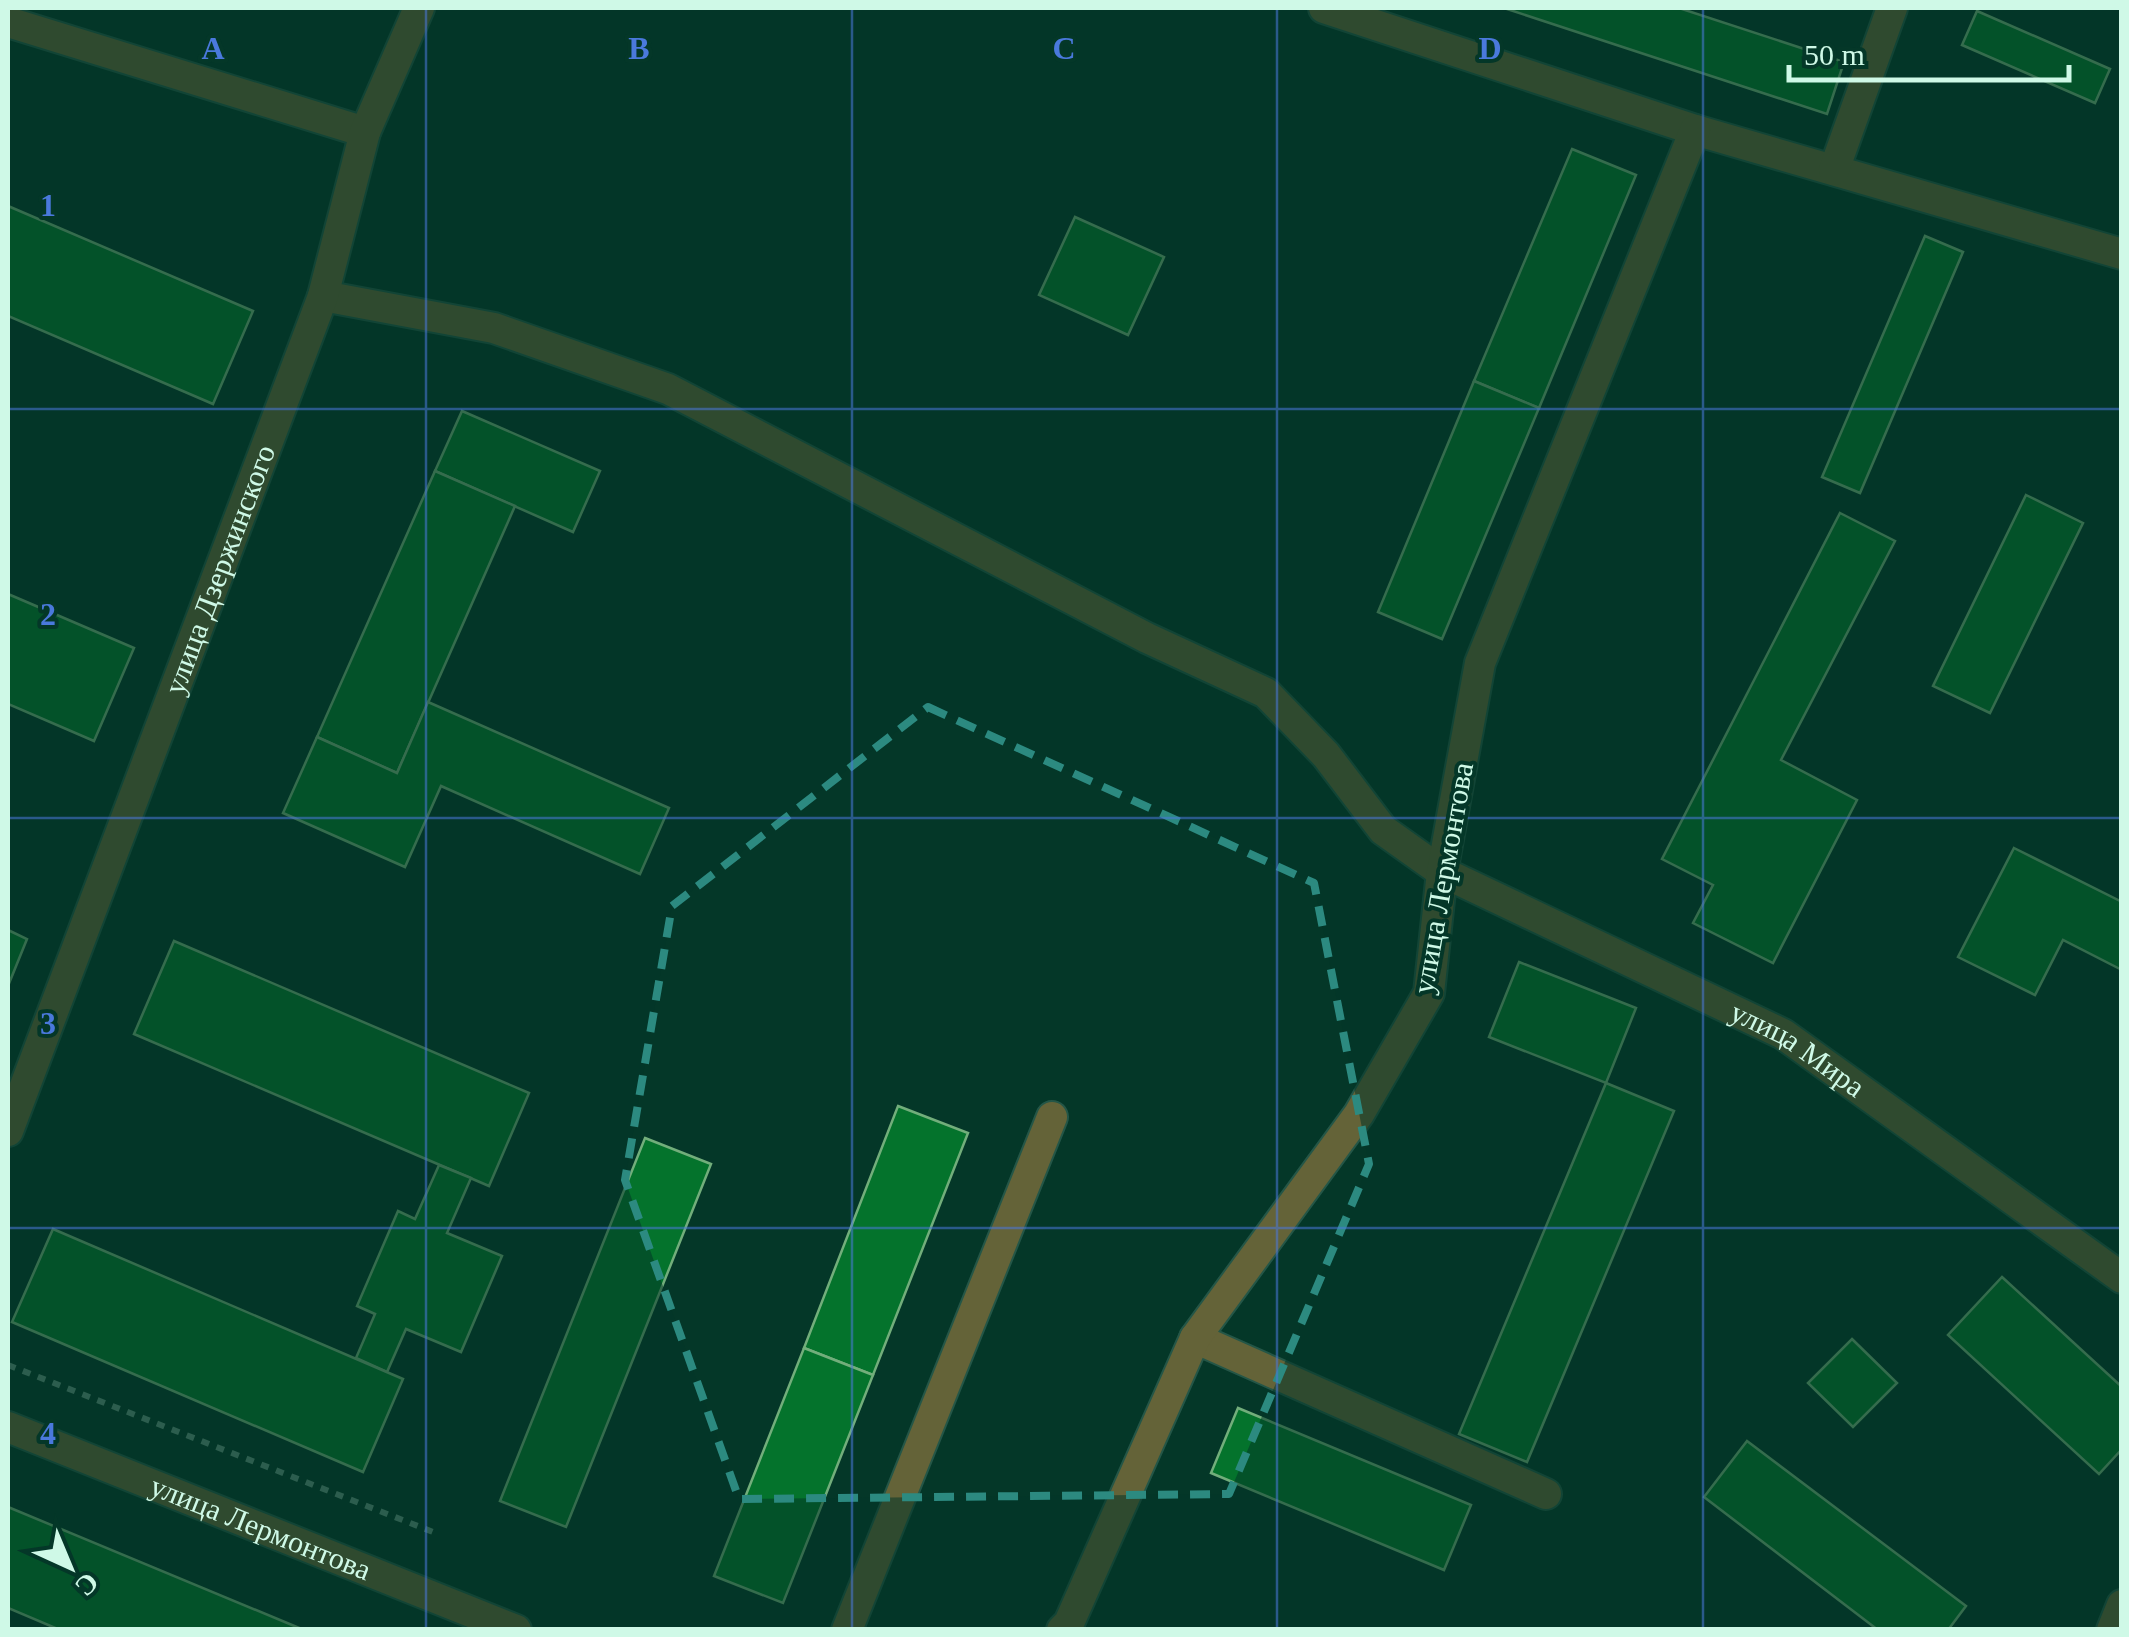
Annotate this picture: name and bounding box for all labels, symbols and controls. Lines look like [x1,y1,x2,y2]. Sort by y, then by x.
scale bar [1789,20,2069,82]
text: A [201,30,225,66]
text: B [628,30,650,66]
text: C [1052,30,1076,66]
text: D [1478,30,1502,66]
text: 50 m [1804,38,1865,71]
text: 1 [40,187,56,223]
street label: улица Дзержинского [157,440,281,699]
text: 2 [40,596,56,632]
street label: улица Лермонтова [1406,760,1479,996]
street label: улица Мира [1725,995,1871,1103]
text: 3 [40,1005,56,1041]
text: 4 [40,1415,56,1451]
street label: улица Лермонтова [146,1469,376,1586]
north arrow [20,1517,120,1617]
text: С [69,1566,105,1603]

